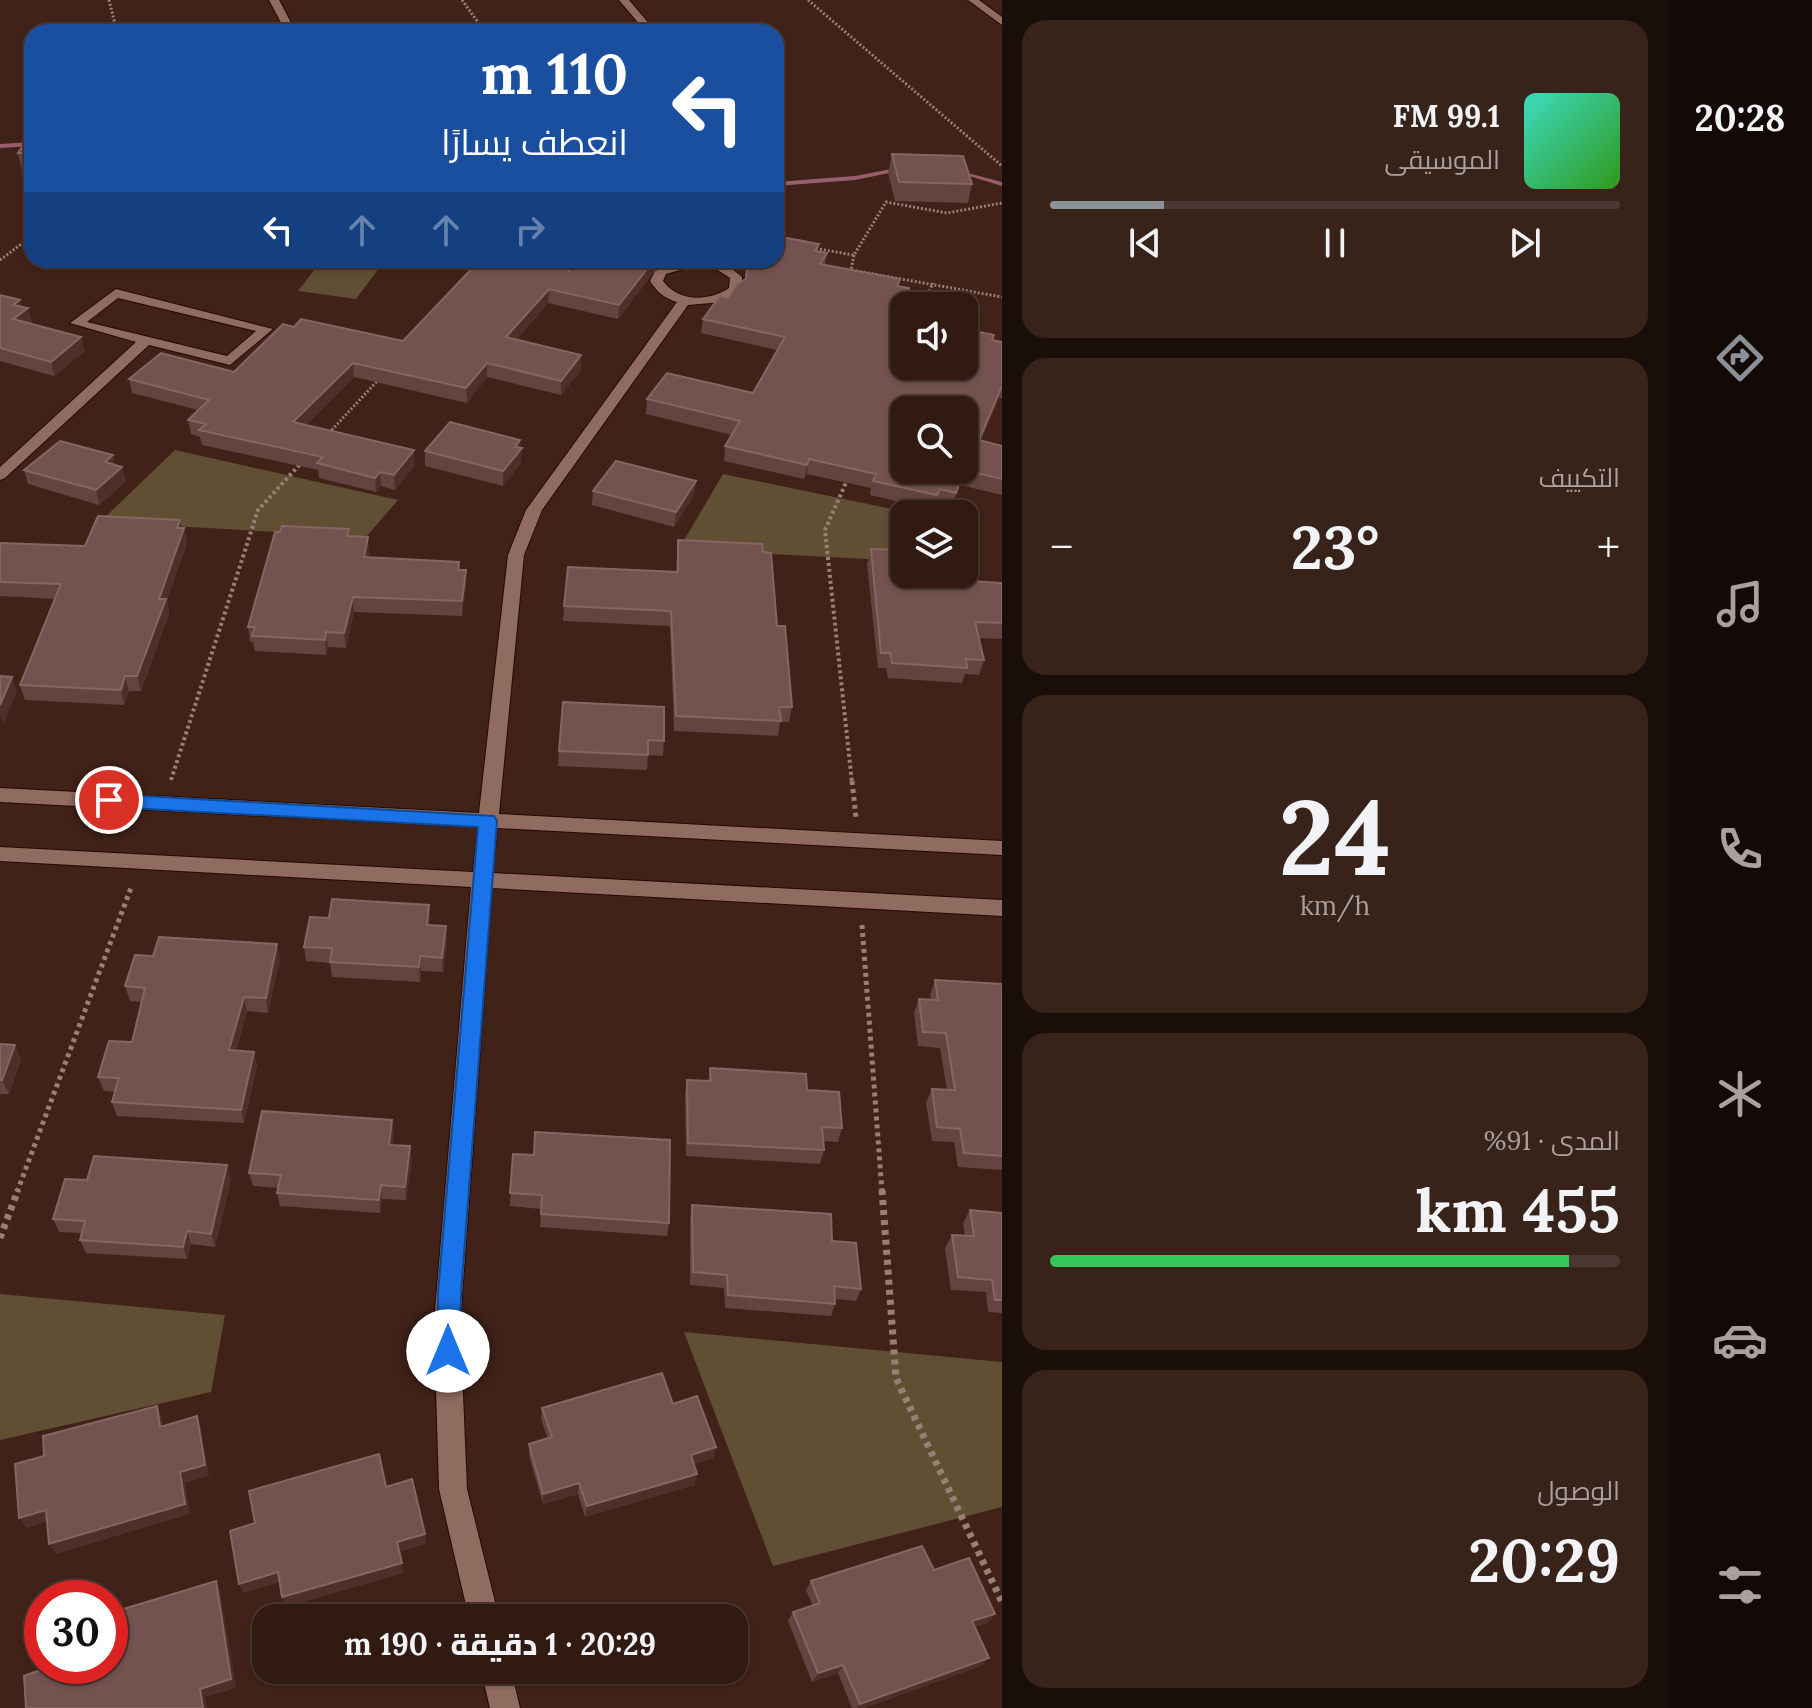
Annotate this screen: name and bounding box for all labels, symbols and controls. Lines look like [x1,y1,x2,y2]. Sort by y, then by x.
text: 110 m [481,38,628,109]
icon: left [656,56,760,160]
text: 20:28 [1695,95,1785,141]
text: 99.1 FM [1393,97,1500,135]
text: انعطف يسارًا [441,119,628,165]
text: الموسيقى [1385,143,1500,176]
icon: left [256,208,300,252]
icon: ahead [340,208,384,252]
icon: ahead [424,208,468,252]
icon: right [508,208,552,252]
icon: previous [1123,221,1167,265]
icon: pause [1313,221,1357,265]
icon: next [1503,221,1547,265]
map controls [890,292,978,588]
button: sound [890,292,978,380]
icon: directions [1712,330,1768,386]
button: search [890,396,978,484]
text: التكييف [1538,461,1620,494]
button: layers [890,500,978,588]
text: 23° [1291,509,1379,585]
text: − [1050,519,1073,575]
text: + [1597,519,1620,575]
icon: music [1712,576,1768,632]
pin [75,766,143,834]
text: 24 [1279,770,1391,903]
icon: arrive [87,778,131,822]
icon: phone [1712,821,1768,877]
text: km/h [1300,889,1370,922]
icon: climate [1712,1066,1768,1122]
text: المدى · 91% [1484,1124,1620,1157]
text: 455 km [1416,1172,1620,1248]
position arrow [406,1309,490,1393]
icon: car [1712,1312,1768,1368]
text: الوصول [1537,1474,1620,1507]
text: 20:29 [1468,1522,1620,1598]
icon: filters [1712,1557,1768,1613]
speed limit sign: 30 [24,1580,128,1684]
text: 20:29 · 1 دقيقة · 190 m [344,1625,656,1663]

